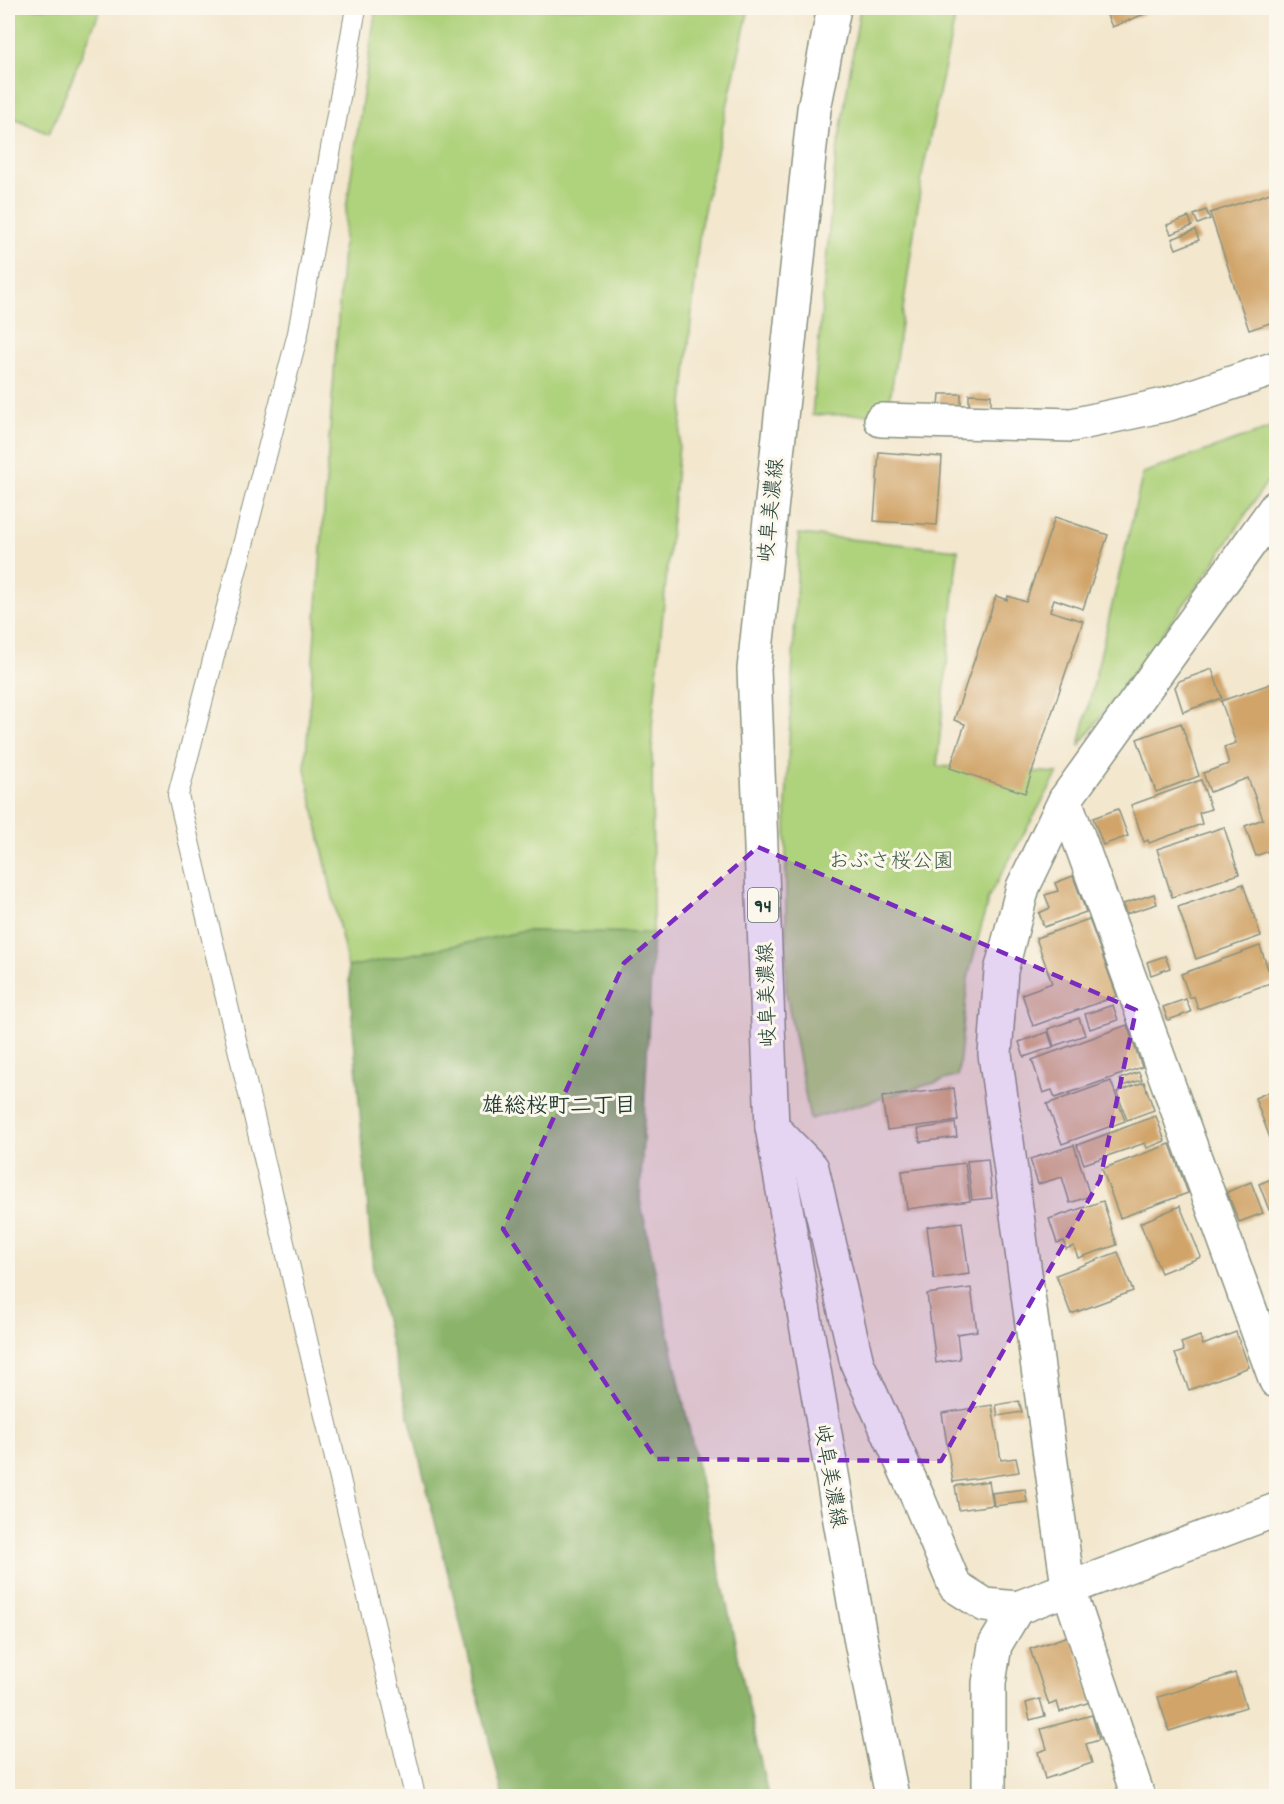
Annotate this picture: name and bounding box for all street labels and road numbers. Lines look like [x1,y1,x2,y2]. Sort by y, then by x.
street label: 岐阜美濃線 [753,457,793,564]
road number: 94 [748,888,778,922]
street label: 岐阜美濃線 [752,942,786,1048]
street label: 岐阜美濃線 [804,1422,852,1531]

